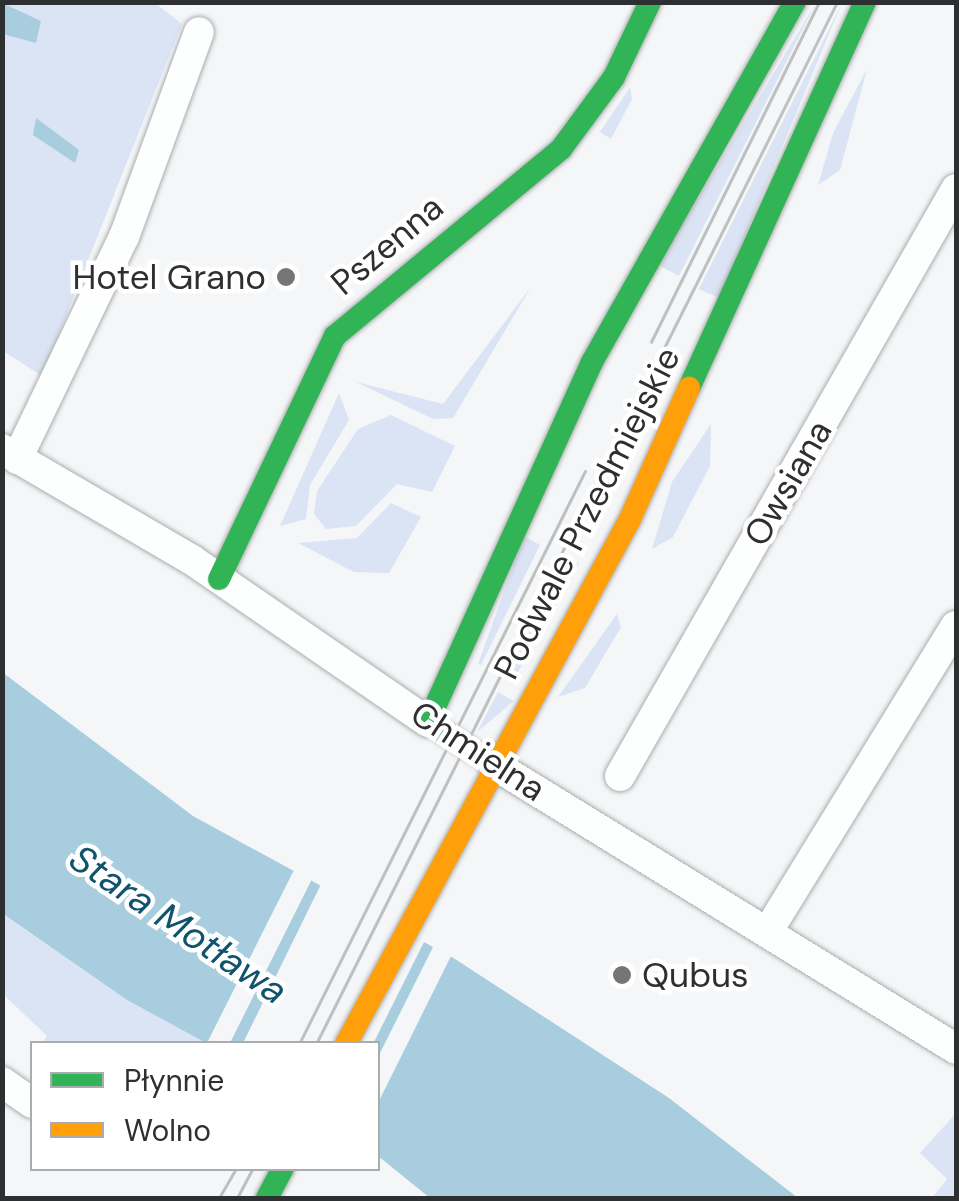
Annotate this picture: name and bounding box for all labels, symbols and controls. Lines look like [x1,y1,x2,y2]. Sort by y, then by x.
street label: Pszenna [323,186,451,304]
place label: Hotel Grano [73,256,266,298]
marker: Hotel Grano [275,266,297,288]
street label: Podwale Przedmiejskie [485,340,689,686]
street label: Owsiana [735,413,841,553]
street label: Chmielna [403,692,553,810]
water label: Stara Motława [61,835,295,1015]
place label: Qubus [642,954,749,996]
marker: Qubus [611,964,633,986]
legend [30,1041,380,1171]
text: Płynnie [124,1061,224,1100]
text: Wolno [124,1111,211,1150]

